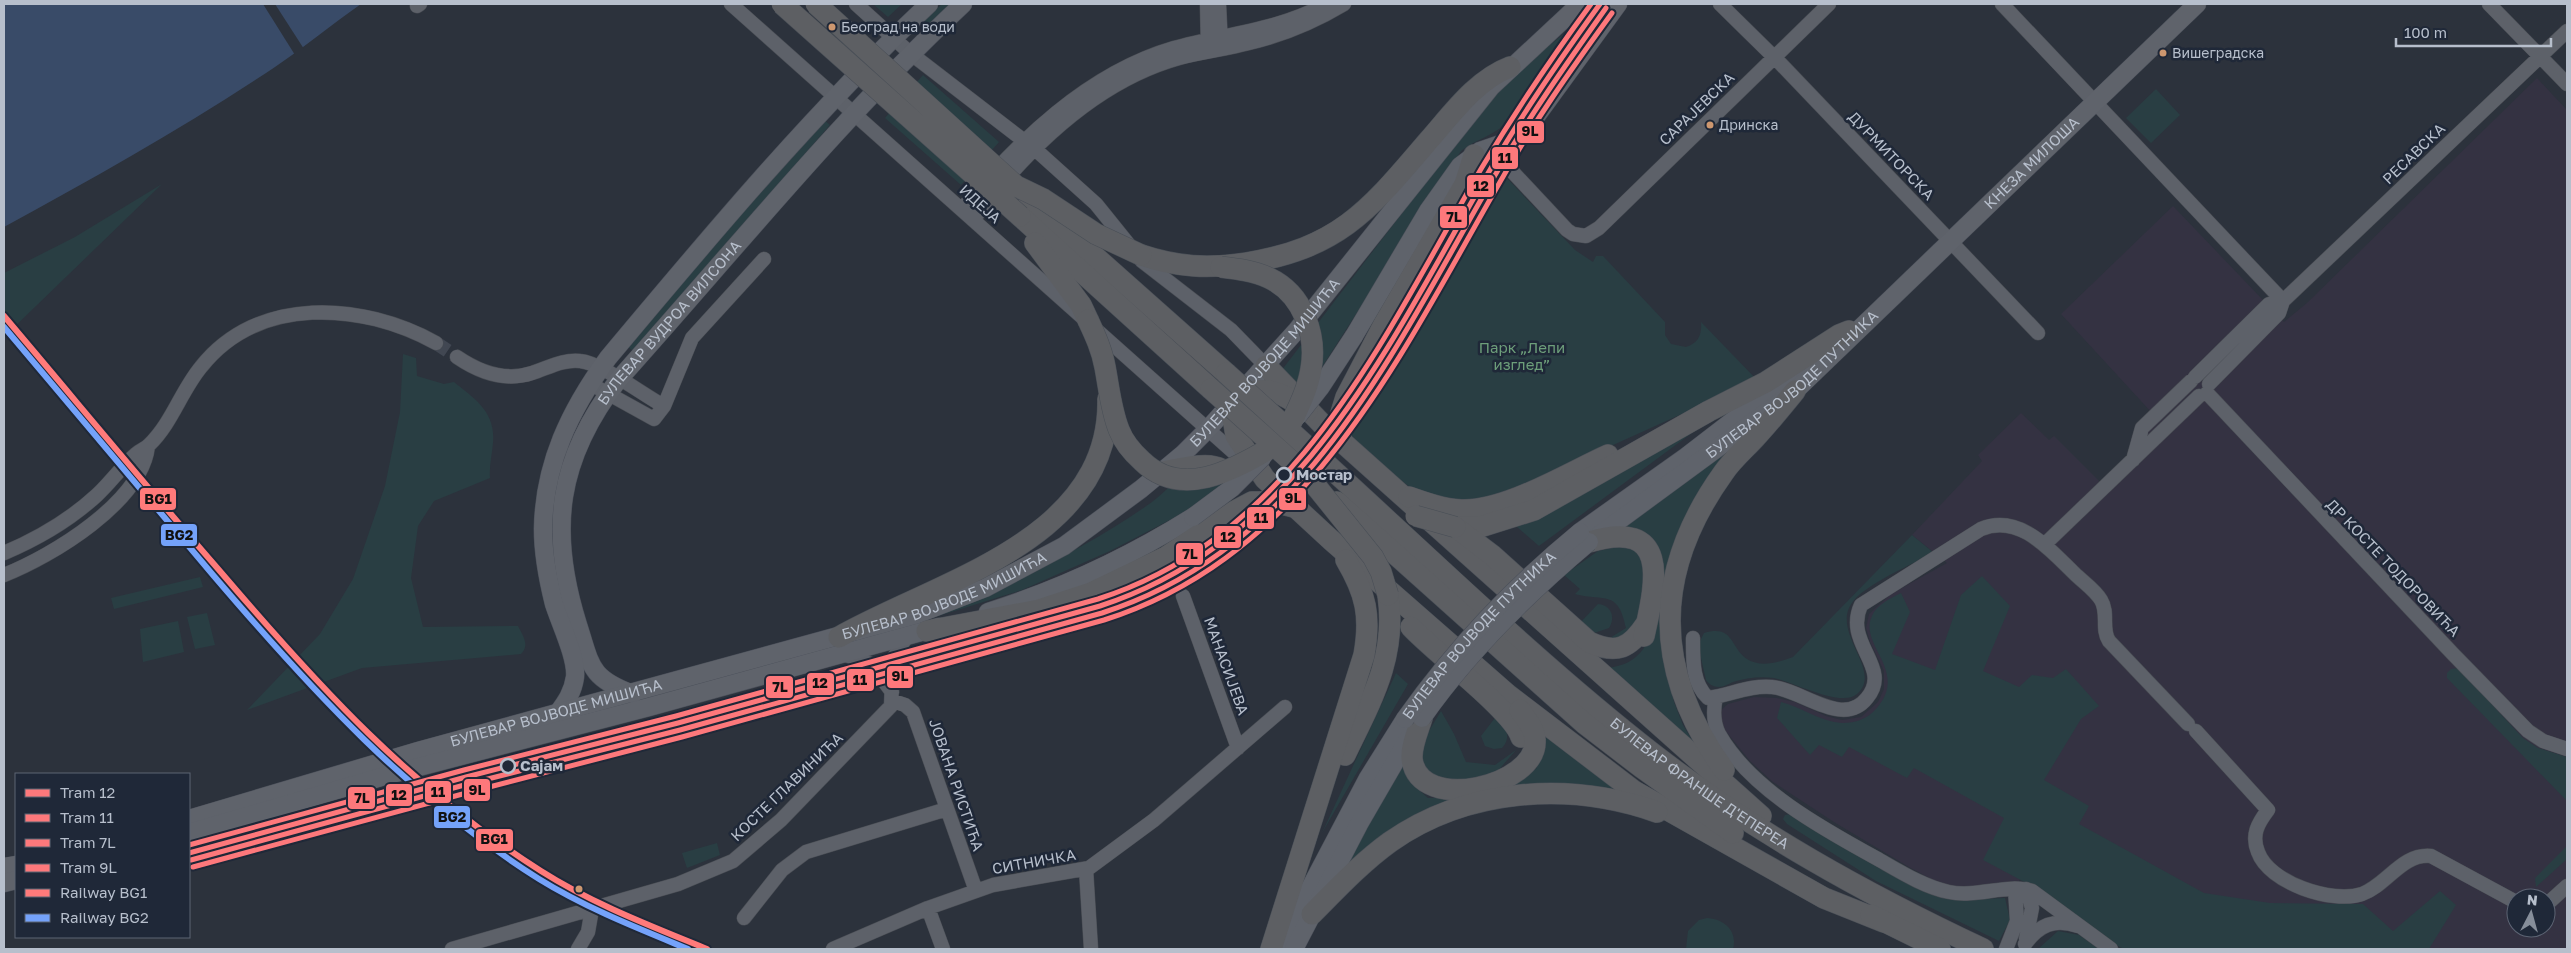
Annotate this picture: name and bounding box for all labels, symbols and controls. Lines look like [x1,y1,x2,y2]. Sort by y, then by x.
scale bar [2396,15,2551,47]
place label: Београд на води [841,18,955,35]
marker: Београд на води [827,22,837,32]
text: 100 m [2404,23,2447,41]
place label: Вишеградска [2172,44,2264,61]
marker: Вишеградска [2158,48,2168,58]
street label: САРАЈЕВСКА [1655,68,1738,149]
street label: ДУРМИТОРСКА [1845,107,1938,203]
street label: КНЕЗА МИЛОША [1980,112,2082,212]
place label: Дринска [1719,116,1778,133]
street label: РЕСАВСКА [2378,119,2448,187]
line badge: 9L [1516,120,1545,144]
marker: Дринска [1705,120,1715,130]
text: 9L [1522,122,1538,139]
line badge: 11 [1491,146,1519,170]
text: 11 [1498,149,1512,166]
line badge: 12 [1466,174,1495,198]
text: 12 [1473,177,1489,194]
street label: ИДЕЈА [956,180,1005,226]
line badge: 7L [1439,205,1468,229]
text: 7L [1446,208,1462,225]
street label: БУЛЕВАР ВУДРОА ВИЛСОНА [593,236,744,408]
street label: БУЛЕВАР ВОЈВОДЕ МИШИЋА [1185,274,1343,450]
street label: БУЛЕВАР ВОЈВОДЕ ПУТНИКА [1702,306,1881,462]
park label: Парк „Лепи изглед” [1479,338,1565,373]
place label: Мостар [1296,465,1352,483]
marker: Мостар [1276,467,1292,483]
line badge: BG1 [139,487,177,511]
line badge: 9L [1278,487,1307,511]
text: 9L [1285,489,1301,506]
text: BG1 [144,490,172,507]
street label: ДР КОСТЕ ТОДОРОВИЋА [2323,495,2464,640]
line badge: 11 [1246,506,1275,530]
text: 11 [1254,509,1268,526]
line badge: BG2 [160,523,198,547]
line badge: 12 [1213,525,1242,549]
text: BG2 [165,526,194,543]
text: 12 [1220,528,1236,545]
line badge: 7L [1175,542,1204,566]
text: 7L [1182,545,1198,562]
street label: БУЛЕВАР ВОЈВОДЕ МИШИЋА [839,547,1049,643]
street label: БУЛЕВАР ВОЈВОДЕ ПУТНИКА [1398,547,1559,722]
street label: МАНАСИЈЕВА [1201,614,1253,717]
line badge: 9L [886,665,914,689]
text: 9L [892,667,908,684]
line badge: 11 [846,668,875,692]
text: 11 [853,671,867,688]
line badge: 12 [806,672,835,696]
text: 12 [812,674,828,691]
street label: БУЛЕВАР ВОЈВОДЕ МИШИЋА [448,675,664,750]
line badge: 7L [765,675,794,699]
text: 7L [772,678,788,695]
street label: БУЛЕВАР ФРАНШЕ Д'ЕПЕРЕА [1607,713,1793,852]
street label: ЈОВАНА РИСТИЋА [926,716,988,853]
street label: КОСТЕ ГЛАВИНИЋА [727,728,846,844]
place label: Сајам [520,756,563,774]
marker: Сајам [500,758,516,774]
legend [15,773,190,938]
line badge: 9L [463,778,491,802]
line badge: 11 [424,780,452,804]
text: 9L [469,781,485,798]
text: Tram 12 [60,783,115,801]
line badge: 12 [385,783,413,807]
text: 11 [431,783,445,800]
line badge: 7L [347,786,376,810]
text: 12 [391,786,407,803]
text: 7L [354,789,370,806]
line badge: BG2 [433,805,471,829]
text: Tram 11 [60,808,114,826]
text: BG2 [438,808,467,825]
line badge: BG1 [475,828,514,852]
text: BG1 [480,830,508,847]
text: Tram 7L [60,833,116,851]
street label: СИТНИЧКА [991,845,1077,877]
text: Tram 9L [60,858,117,876]
text: Railway BG1 [60,883,147,901]
unlabelled marker [574,884,584,894]
north arrow [2506,888,2556,938]
text: N [2526,891,2539,909]
text: Railway BG2 [60,908,149,926]

